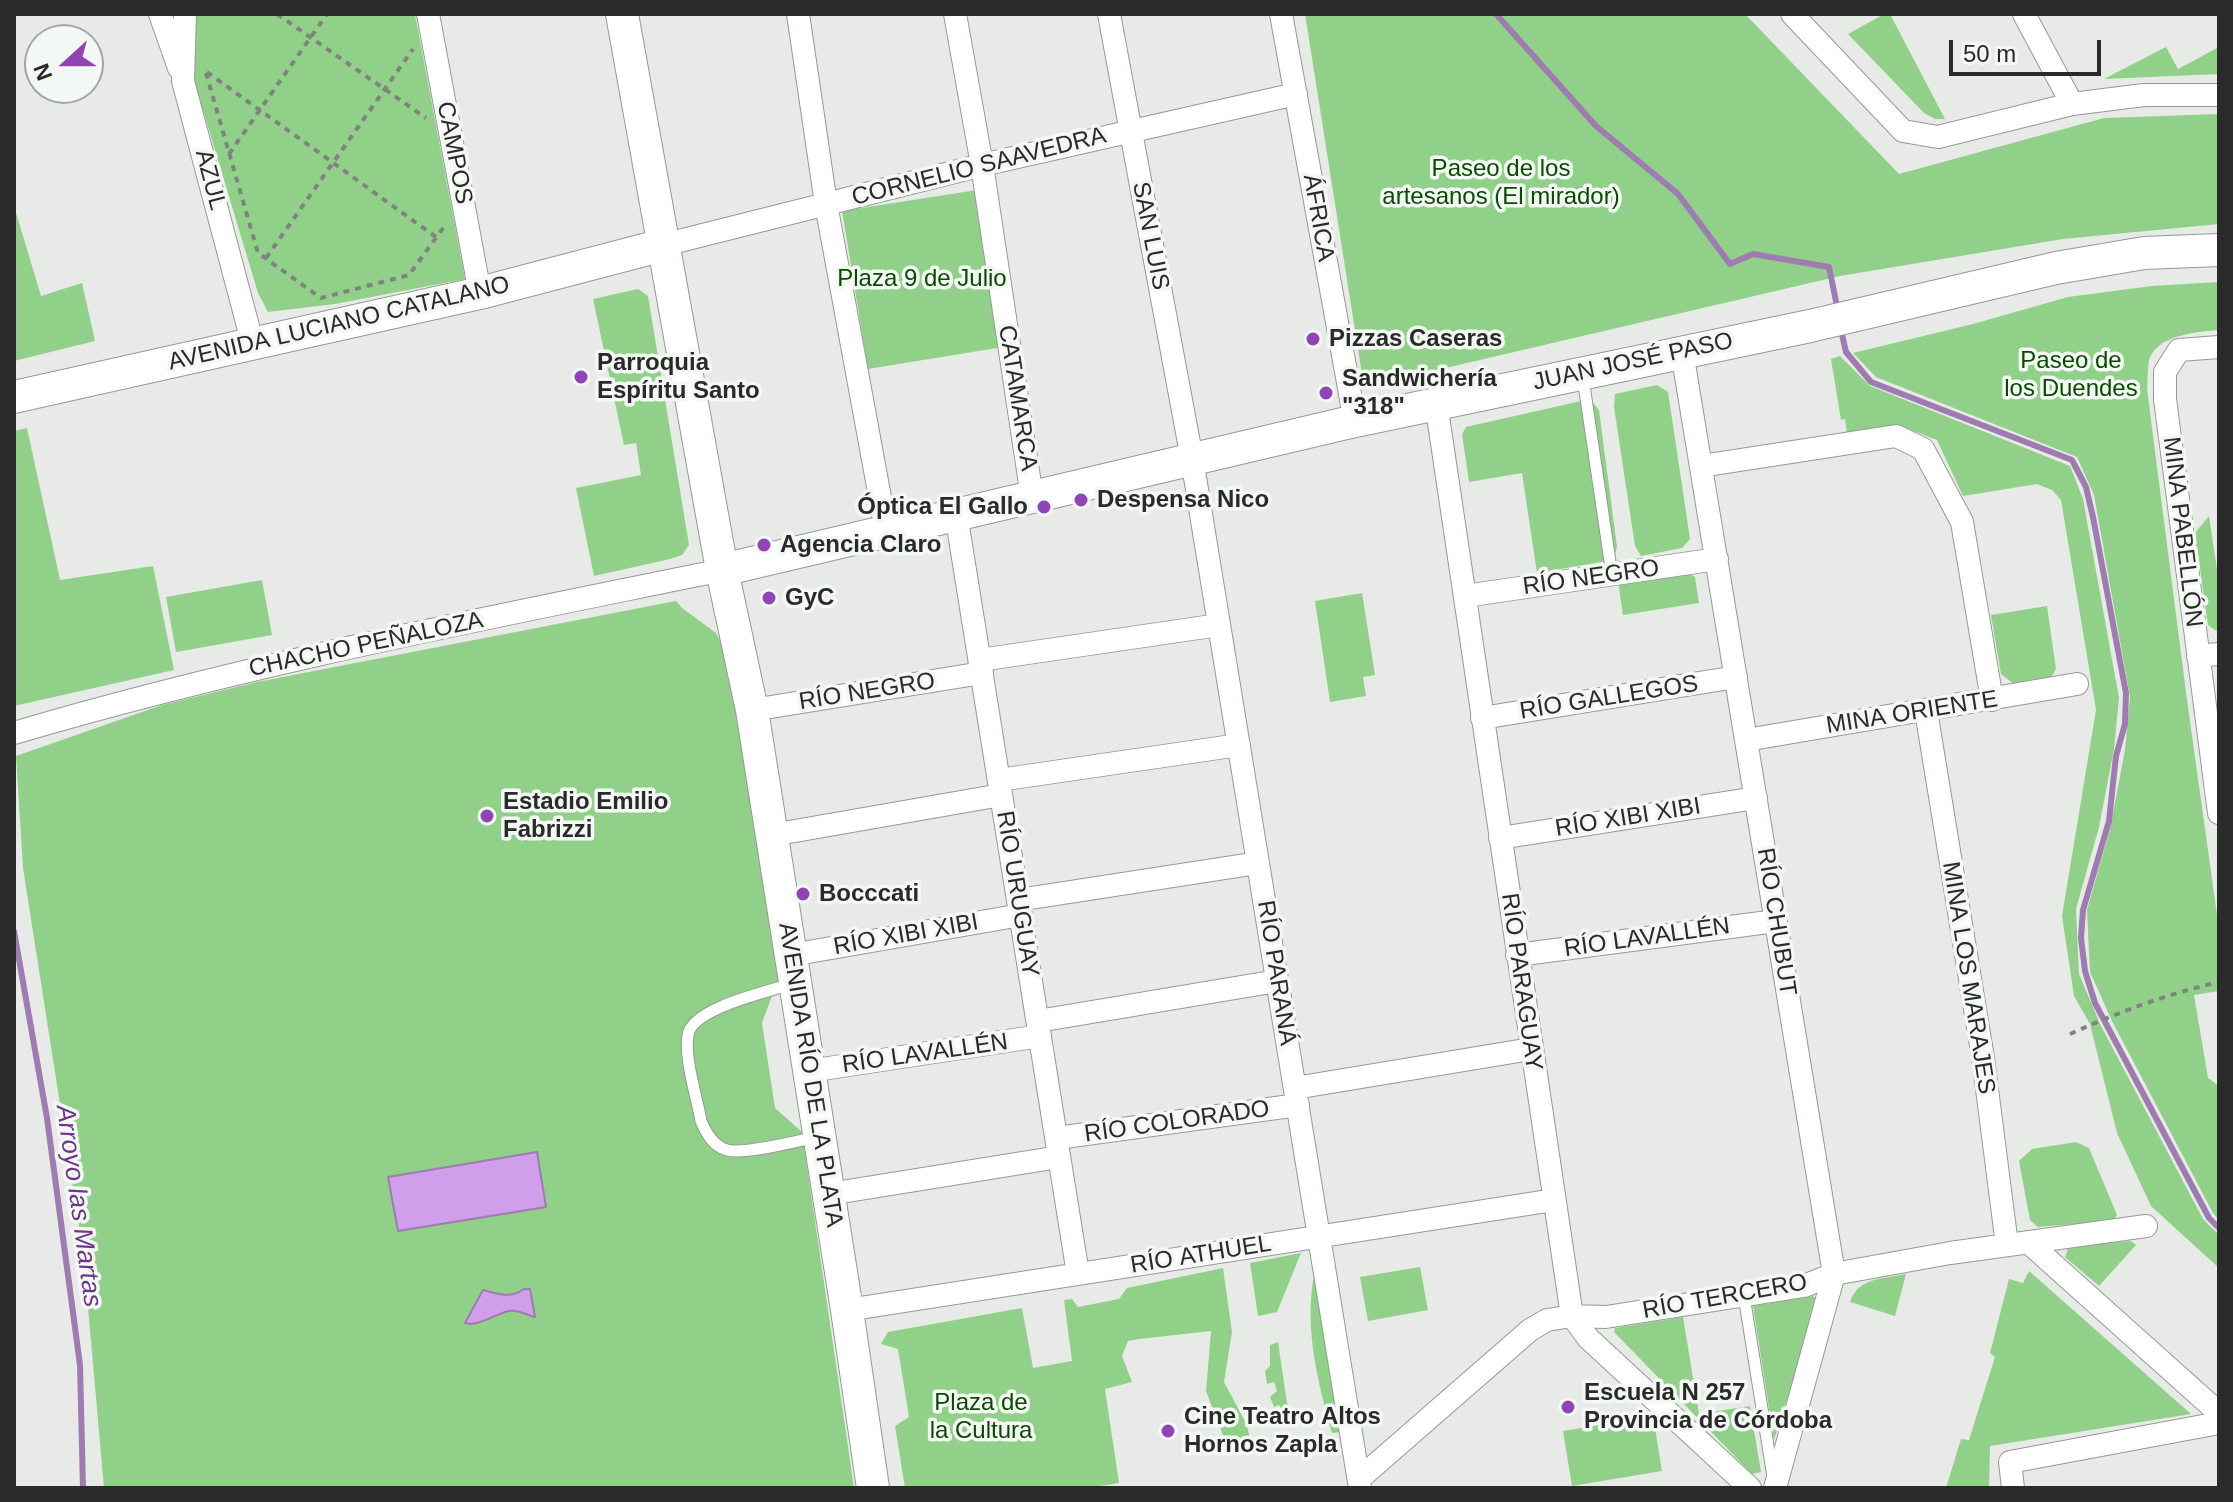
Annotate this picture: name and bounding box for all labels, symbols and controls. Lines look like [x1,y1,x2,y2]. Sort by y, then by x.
north arrow [24,24,104,104]
scale bar [1953,24,2105,74]
text: 50 m [1963,40,2016,67]
text: N [28,60,58,84]
street label: CAMPOS [430,99,478,207]
street label: CORNELIO SAAVEDRA [849,121,1109,213]
street label: AZUL [188,147,232,213]
park label: Paseo de los artesanos (El mirador) [1382,155,1620,211]
street label: ÁFRICA [1296,172,1340,264]
street label: SAN LUIS [1125,180,1175,292]
park label: Plaza 9 de Julio [837,265,1007,293]
street label: AVENIDA LUCIANO CATALANO [166,271,512,377]
street label: CATAMARCA [991,323,1043,473]
place label: Pizzas Caseras [1329,325,1502,353]
street label: JUAN JOSÉ PASO [1530,327,1736,397]
marker: Pizzas Caseras [1304,330,1322,348]
park label: Paseo de los Duendes [2004,347,2138,403]
place label: Parroquia Espíritu Santo [597,349,760,405]
place label: Sandwichería "318" [1342,365,1497,421]
marker: Parroquia Espíritu Santo [572,368,590,386]
marker: Sandwichería "318" [1317,384,1335,402]
street label: MINA PABELLÓN [2156,435,2208,629]
place label: Despensa Nico [1097,486,1269,514]
marker: Despensa Nico [1072,491,1090,509]
place label: Óptica El Gallo [857,493,1028,521]
marker: Óptica El Gallo [1035,498,1053,516]
place label: Agencia Claro [780,531,941,559]
marker: Agencia Claro [755,536,773,554]
street label: RÍO NEGRO [1521,554,1661,602]
place label: GyC [785,584,834,612]
marker: GyC [760,589,778,607]
street label: CHACHO PEÑALOZA [246,606,486,684]
street label: RÍO NEGRO [797,667,937,717]
street label: RÍO GALLEGOS [1518,670,1700,726]
street label: MINA ORIENTE [1824,685,2000,741]
place label: Estadio Emilio Fabrizzi [503,788,668,844]
street label: RÍO XIBI XIBI [1553,792,1703,844]
marker: Estadio Emilio Fabrizzi [478,807,496,825]
street label: RÍO URUGUAY [990,809,1044,979]
street label: RÍO CHUBUT [1750,846,1802,998]
street label: MINA LOS MARAJES [1935,860,2001,1096]
place label: Bocccati [819,880,919,908]
marker: Bocccati [794,885,812,903]
street label: RÍO PARAGUAY [1494,891,1548,1073]
street label: RÍO PARANÁ [1250,899,1302,1047]
street label: RÍO XIBI XIBI [831,908,981,962]
street label: RÍO LAVALLÉN [1562,912,1732,964]
street label: AVENIDA RÍO DE LA PLATA [772,921,848,1229]
street label: RÍO LAVALLÉN [840,1028,1010,1080]
street label: RÍO COLORADO [1083,1095,1271,1149]
water label: Arroyo las Martas [48,1103,108,1309]
street label: RÍO ATHUEL [1129,1230,1273,1280]
street label: RÍO TERCERO [1640,1268,1810,1326]
place label: Escuela N 257 Provincia de Córdoba [1584,1379,1832,1435]
park label: Plaza de la Cultura [930,1389,1032,1445]
marker: Escuela N 257 Provincia de Córdoba [1559,1398,1577,1416]
place label: Cine Teatro Altos Hornos Zapla [1184,1403,1381,1459]
marker: Cine Teatro Altos Hornos Zapla [1159,1422,1177,1440]

